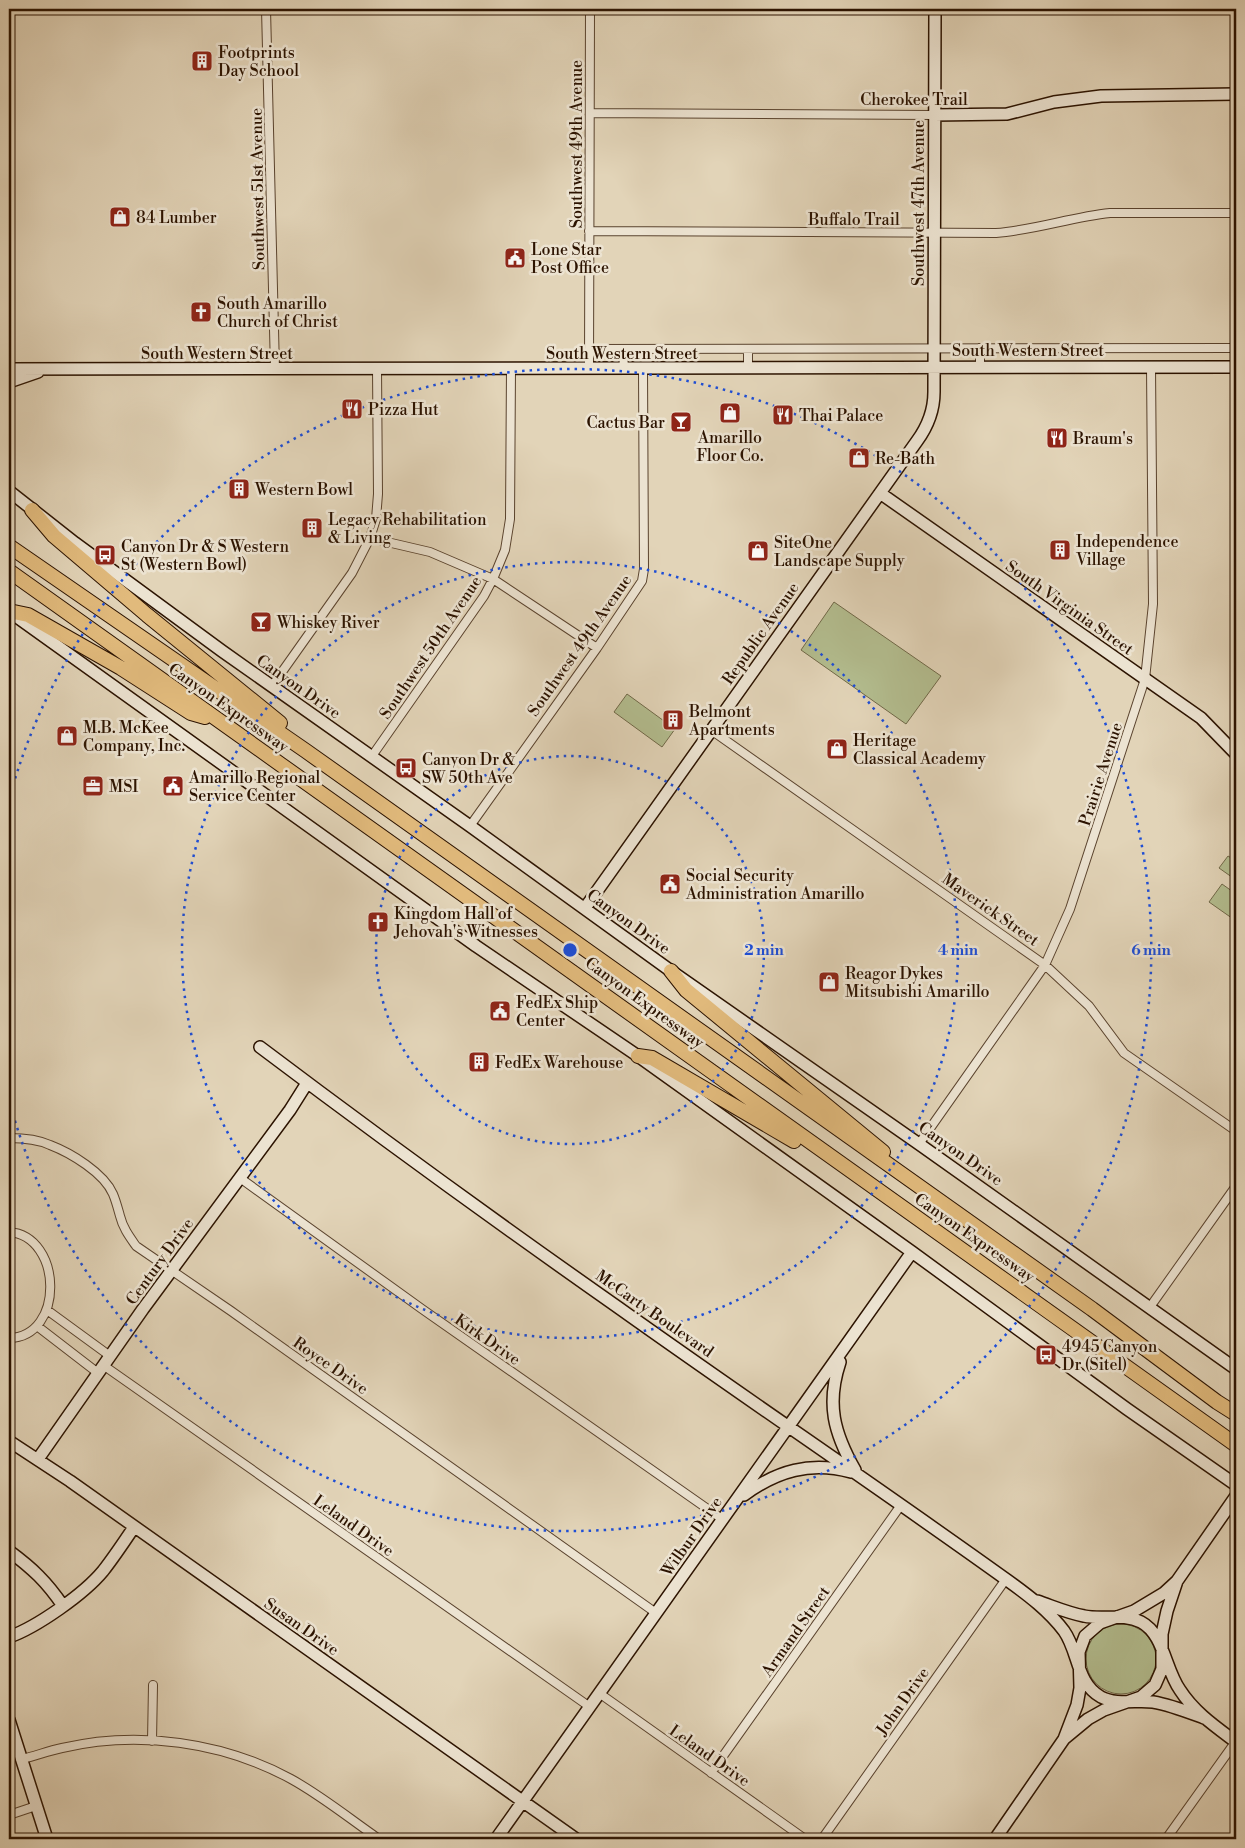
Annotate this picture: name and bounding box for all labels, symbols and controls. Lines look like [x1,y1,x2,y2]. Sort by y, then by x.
place label: Footprints Day School [218,43,299,81]
building icon: Footprints Day School [190,49,214,73]
street label: Southwest 49th Avenue [567,60,587,228]
street label: Cherokee Trail [860,90,968,110]
street label: Southwest 51st Avenue [247,108,269,270]
street label: Southwest 47th Avenue [909,120,929,286]
shop icon: 84 Lumber [108,205,132,229]
place label: 84 Lumber [136,208,217,228]
street label: Buffalo Trail [807,210,900,230]
place label: Lone Star Post Office [531,240,609,278]
public building icon: Lone Star Post Office [503,246,527,270]
place label: South Amarillo Church of Christ [217,294,338,332]
church icon: South Amarillo Church of Christ [189,300,213,324]
street label: South Western Street [952,341,1104,361]
street label: South Western Street [141,344,293,364]
street label: South Western Street [546,344,698,364]
restaurant icon: Pizza Hut [340,397,364,421]
place label: Pizza Hut [368,400,439,420]
shop icon: Amarillo Floor Co. [718,401,742,425]
restaurant icon: Thai Palace [771,403,795,427]
place label: Thai Palace [799,406,883,426]
bar icon: Cactus Bar [669,410,693,434]
place label: Cactus Bar [586,413,665,433]
restaurant icon: Braum's [1045,426,1069,450]
place label: Amarillo Floor Co. [696,428,764,466]
place label: Braum's [1072,429,1133,449]
shop icon: Re-Bath [847,446,871,470]
place label: Re-Bath [875,449,936,469]
building icon: Western Bowl [227,477,251,501]
place label: Western Bowl [254,480,353,500]
place label: Legacy Rehabilitation & Living [328,510,487,548]
building icon: Legacy Rehabilitation & Living [300,516,324,540]
place label: Independence Village [1075,532,1179,570]
place label: SiteOne Landscape Supply [774,533,905,571]
place label: Canyon Dr & S Western St (Western Bowl) [121,537,289,575]
building icon: Independence Village [1048,538,1072,562]
shop icon: SiteOne Landscape Supply [746,539,770,563]
bus stop icon: Canyon Dr & S Western St (Western Bowl) [93,543,117,567]
street label: South Virginia Street [1002,556,1138,660]
street label: Southwest 49th Avenue [523,571,636,720]
street label: Southwest 50th Avenue [375,572,486,723]
street label: Republic Avenue [718,578,804,689]
bar icon: Whiskey River [249,610,273,634]
place label: Whiskey River [276,613,380,633]
street label: Canyon Drive [252,650,345,723]
street label: Canyon Expressway [164,659,293,757]
place label: Belmont Apartments [688,702,775,740]
building icon: Belmont Apartments [661,708,685,732]
place label: M.B. McKee Company, Inc. [83,718,185,756]
street label: Prairie Avenue [1075,720,1127,829]
shop icon: M.B. McKee Company, Inc. [55,724,79,748]
place label: Heritage Classical Academy [853,731,986,769]
shop icon: Heritage Classical Academy [825,737,849,761]
place label: Canyon Dr & SW 50th Ave [422,750,515,788]
bus stop icon: Canyon Dr & SW 50th Ave [394,756,418,780]
place label: Amarillo Regional Service Center [188,768,321,806]
office icon: MSI [81,774,105,798]
public building icon: Amarillo Regional Service Center [161,774,185,798]
place label: MSI [109,777,138,797]
place label: Social Security Administration Amarillo [685,866,865,904]
street label: Maverick Street [938,869,1043,951]
public building icon: Social Security Administration Amarillo [658,872,682,896]
street label: Canyon Drive [583,885,674,959]
place label: Kingdom Hall of Jehovah's Witnesses [393,904,538,942]
church icon: Kingdom Hall of Jehovah's Witnesses [366,910,390,934]
centre of rings [561,941,579,959]
text: 2 min [744,941,784,960]
text: 4 min [938,941,979,960]
text: 6 min [1131,941,1172,960]
street label: Canyon Expressway [581,953,708,1053]
place label: Reagor Dykes Mitsubishi Amarillo [845,964,990,1002]
shop icon: Reagor Dykes Mitsubishi Amarillo [817,970,841,994]
place label: FedEx Ship Center [516,993,598,1031]
public building icon: FedEx Ship Center [488,999,512,1023]
building icon: FedEx Warehouse [467,1050,491,1074]
place label: FedEx Warehouse [495,1053,623,1073]
street label: Canyon Drive [914,1117,1007,1190]
street label: Canyon Expressway [910,1189,1039,1287]
street label: Century Drive [122,1214,198,1309]
street label: McCarty Boulevard [592,1266,717,1362]
street label: Kirk Drive [451,1310,524,1370]
street label: Royce Drive [289,1333,372,1399]
place label: 4945 Canyon Dr (Sitel) [1062,1337,1158,1375]
bus stop icon: 4945 Canyon Dr (Sitel) [1034,1343,1058,1367]
street label: Leland Drive [309,1491,398,1561]
street label: Wilbur Drive [656,1493,727,1581]
street label: Armand Street [757,1582,835,1681]
street label: Susan Drive [260,1594,343,1660]
street label: John Drive [871,1664,934,1740]
street label: Leland Drive [665,1721,754,1791]

